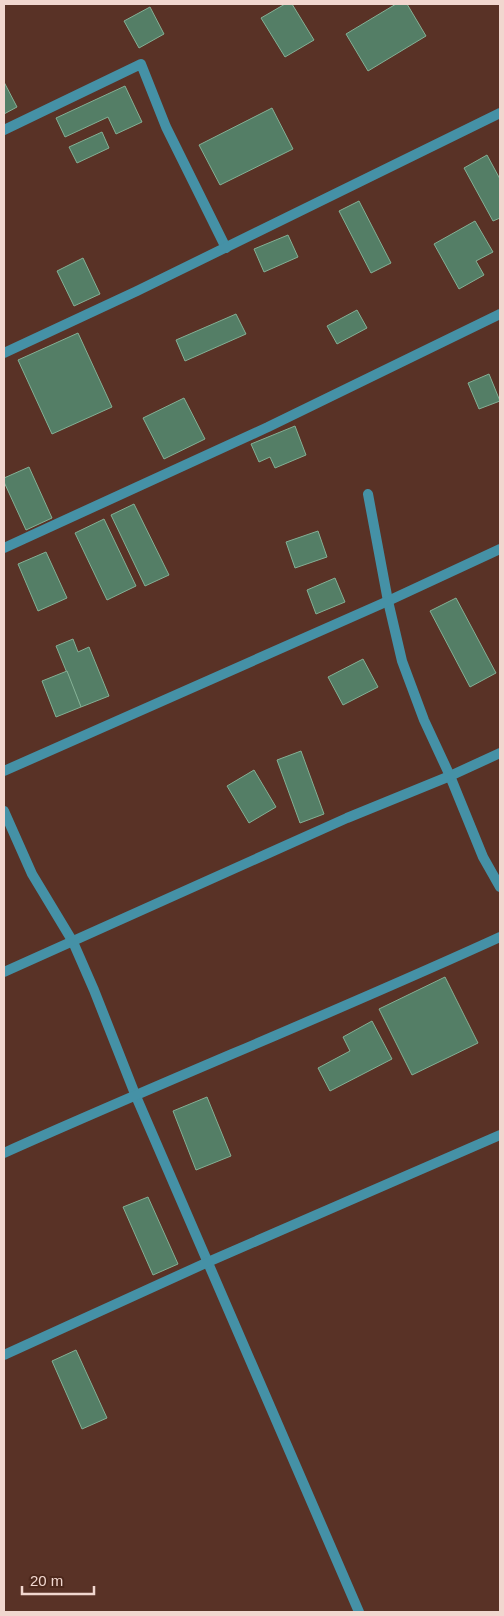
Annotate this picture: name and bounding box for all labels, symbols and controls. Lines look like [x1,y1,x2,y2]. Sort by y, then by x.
scale bar [22,1564,95,1596]
text: 20 m [30,1572,63,1589]

